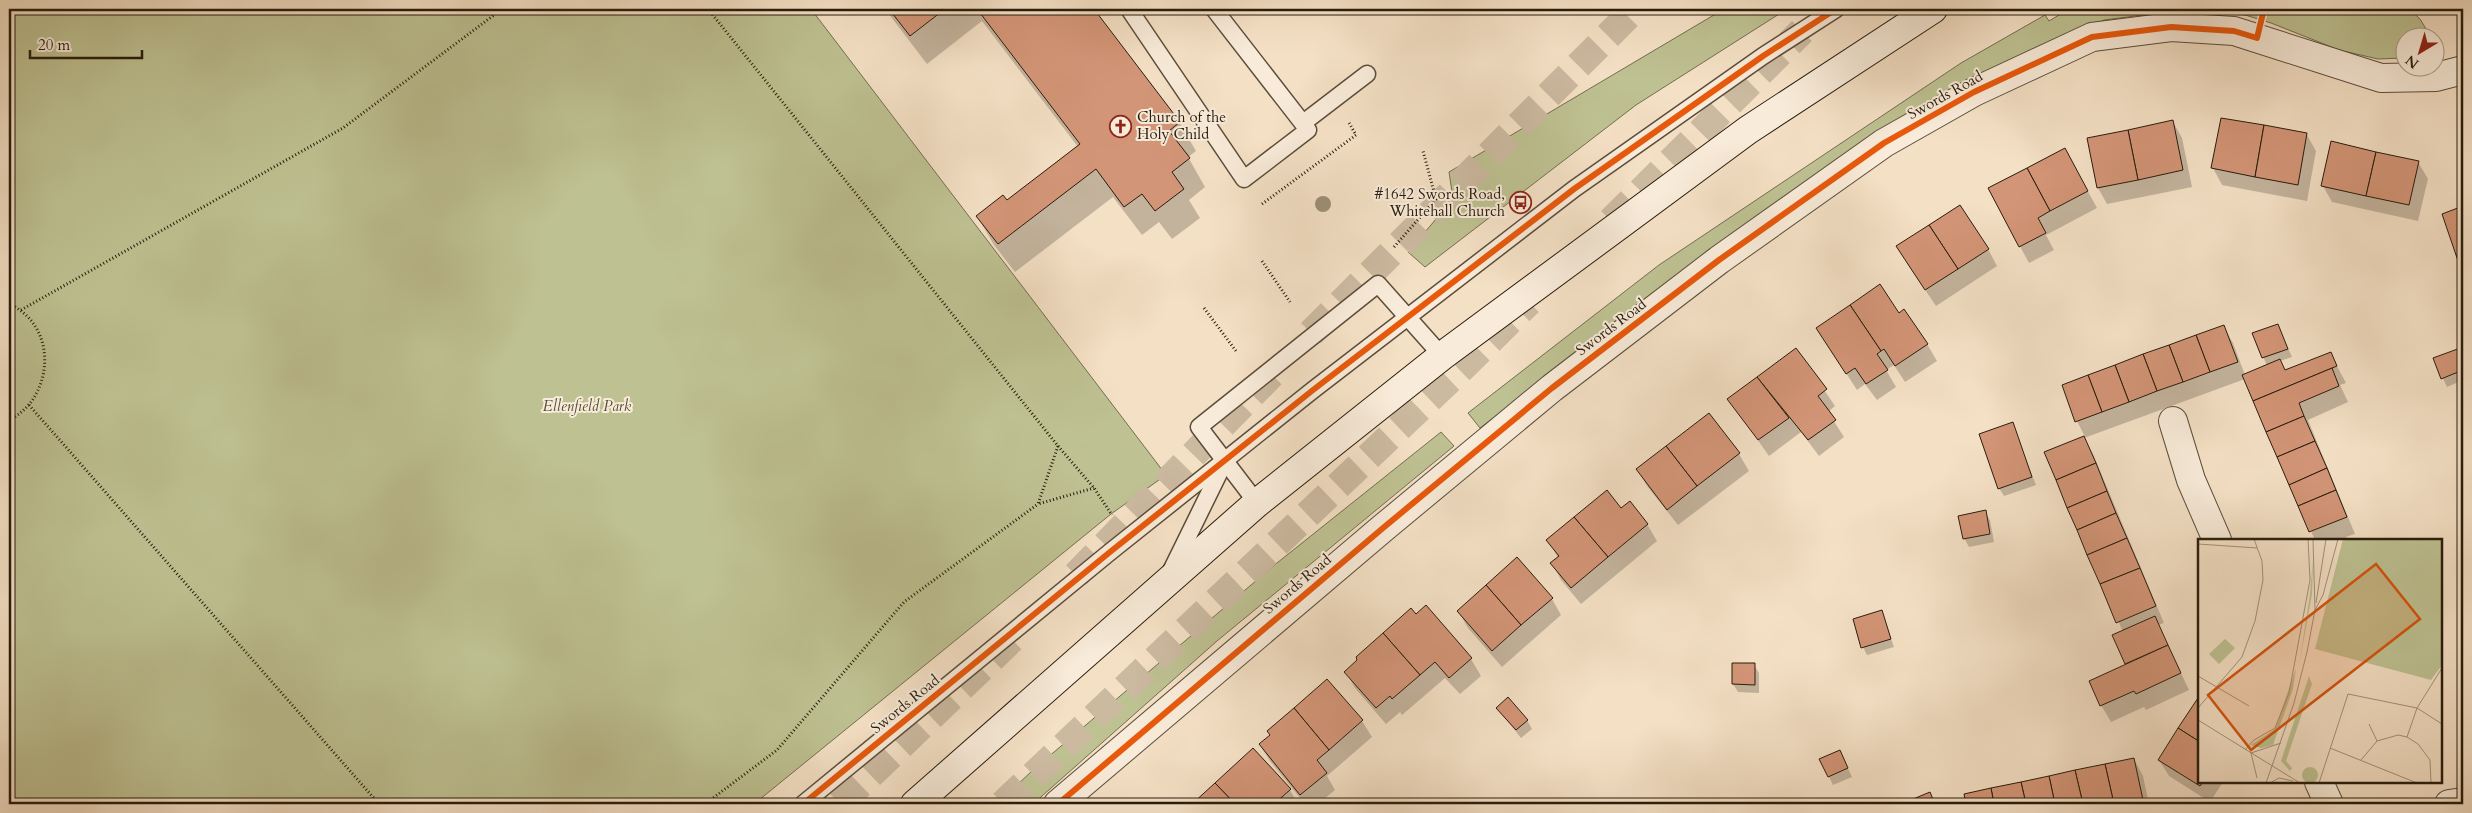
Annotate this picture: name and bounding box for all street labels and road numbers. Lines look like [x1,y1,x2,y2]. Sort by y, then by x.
street label: Swords Road [1904,66,1986,124]
street label: Swords Road [1572,294,1650,360]
street label: Swords Road [1259,550,1335,618]
street label: Swords Road [866,670,944,738]

